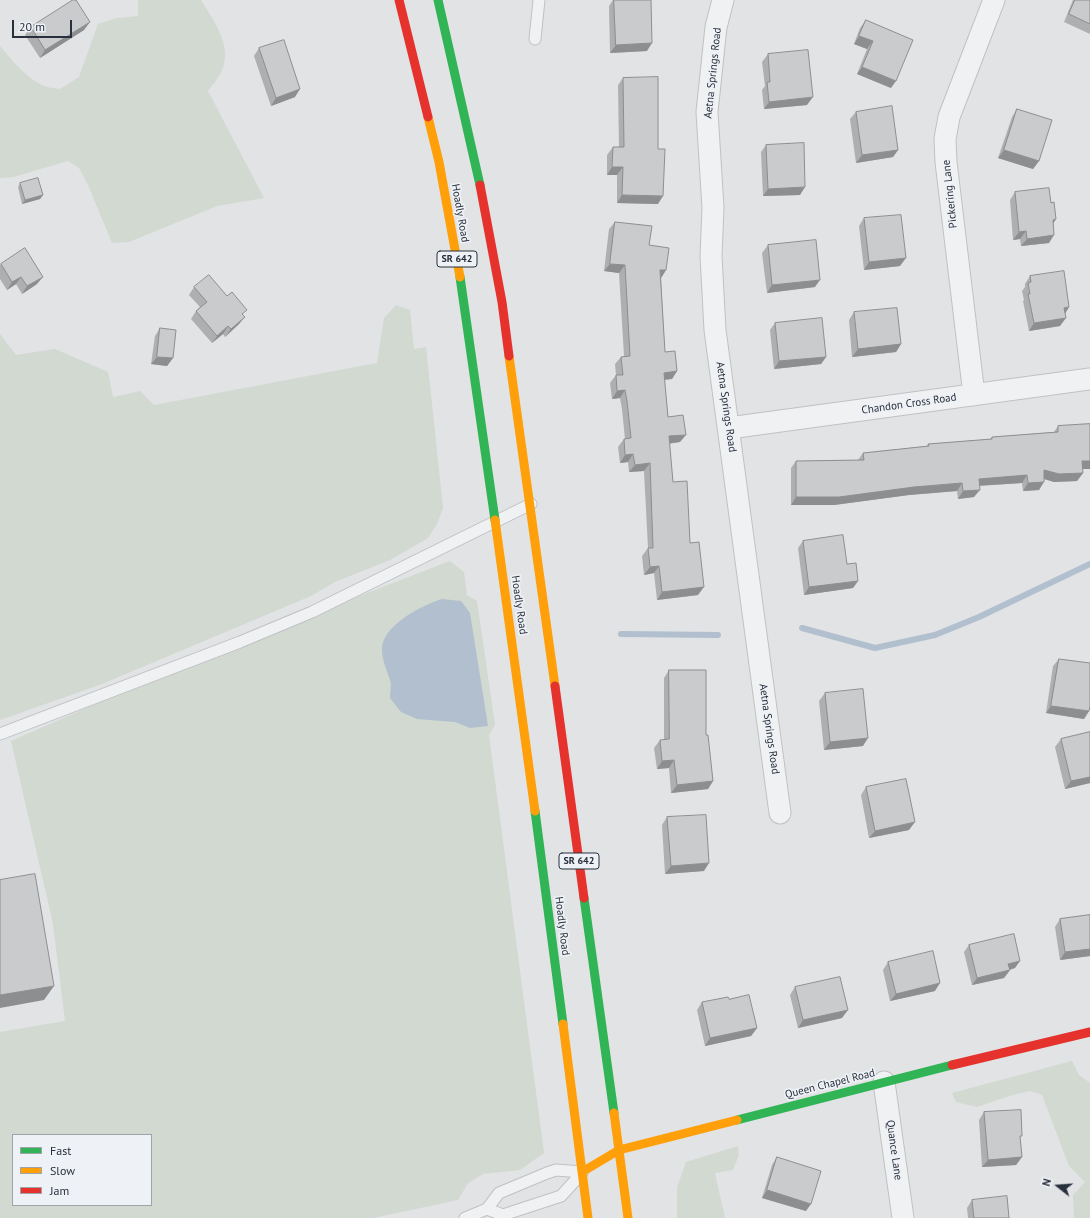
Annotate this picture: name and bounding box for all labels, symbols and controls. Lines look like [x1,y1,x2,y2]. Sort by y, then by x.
scale bar [14,12,74,38]
text: 20 m [19,19,45,34]
street label: Aetna Springs Road [702,27,724,119]
street label: Pickering Lane [940,159,960,229]
street label: Hoadly Road [448,183,472,243]
road number: SR 642 [437,251,477,267]
street label: Aetna Springs Road [713,361,739,453]
street label: Chandon Cross Road [861,391,957,417]
street label: Hoadly Road [508,575,530,635]
street label: Aetna Springs Road [756,683,782,775]
road number: SR 642 [559,853,599,869]
street label: Hoadly Road [552,896,572,956]
street label: Queen Chapel Road [784,1066,876,1102]
street label: Quance Lane [883,1119,905,1181]
legend [12,1134,152,1206]
text: Fast [50,1143,71,1158]
text: Slow [50,1163,75,1178]
north arrow [1038,1166,1078,1206]
text: N [1039,1177,1054,1188]
text: Jam [50,1183,69,1198]

